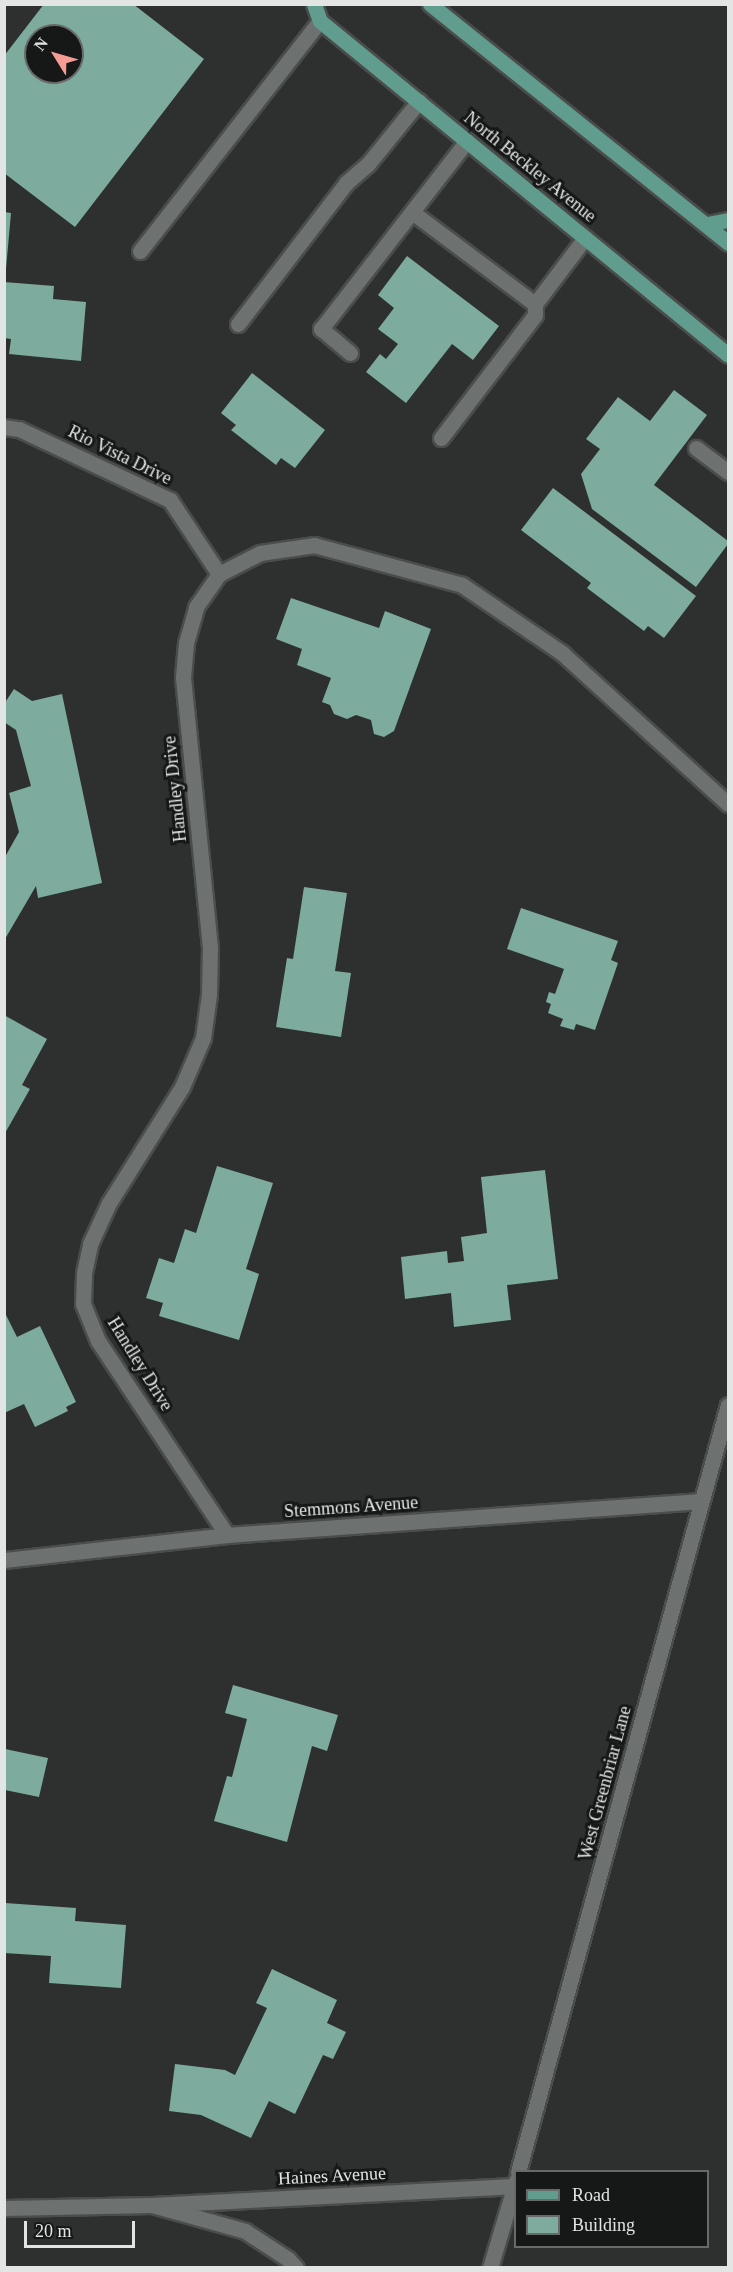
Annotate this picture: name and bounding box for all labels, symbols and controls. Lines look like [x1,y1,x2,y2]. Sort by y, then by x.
north arrow [24,24,84,84]
text: N [31,34,51,54]
street label: North Beckley Avenue [459,107,601,227]
street label: Rio Vista Drive [65,421,175,489]
street label: Handley Drive [159,735,191,843]
street label: Handley Drive [103,1313,177,1415]
street label: Stemmons Avenue [283,1492,419,1522]
street label: West Greenbriar Lane [574,1704,636,1862]
street label: Haines Avenue [277,2162,387,2190]
legend [514,2170,709,2248]
text: Road [572,2185,610,2205]
scale bar [27,2209,138,2247]
text: Building [572,2215,635,2235]
text: 20 m [35,2221,72,2241]

